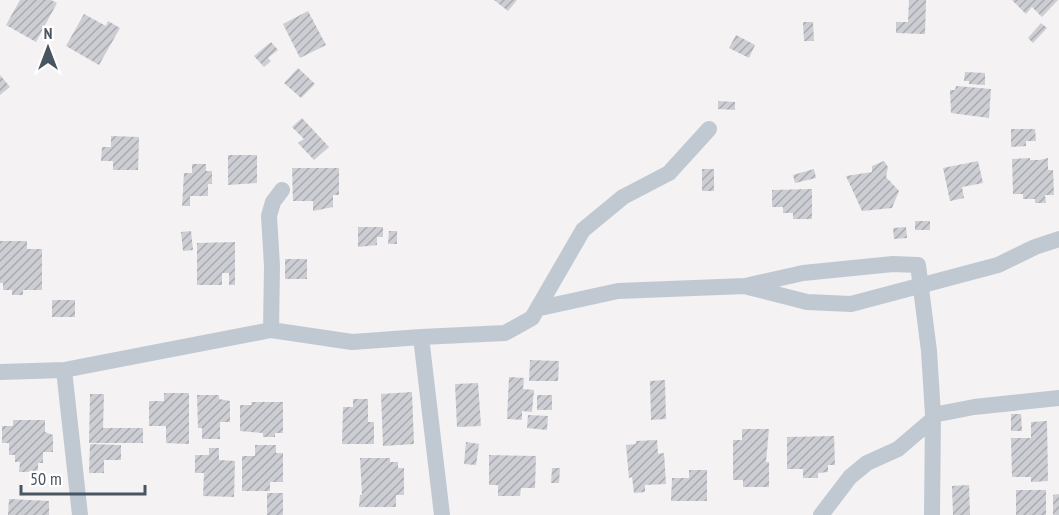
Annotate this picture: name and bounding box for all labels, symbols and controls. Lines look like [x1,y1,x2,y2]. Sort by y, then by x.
north arrow [18,18,78,78]
text: N [44,23,52,43]
scale bar [21,458,146,496]
text: 50 m [30,467,62,490]

